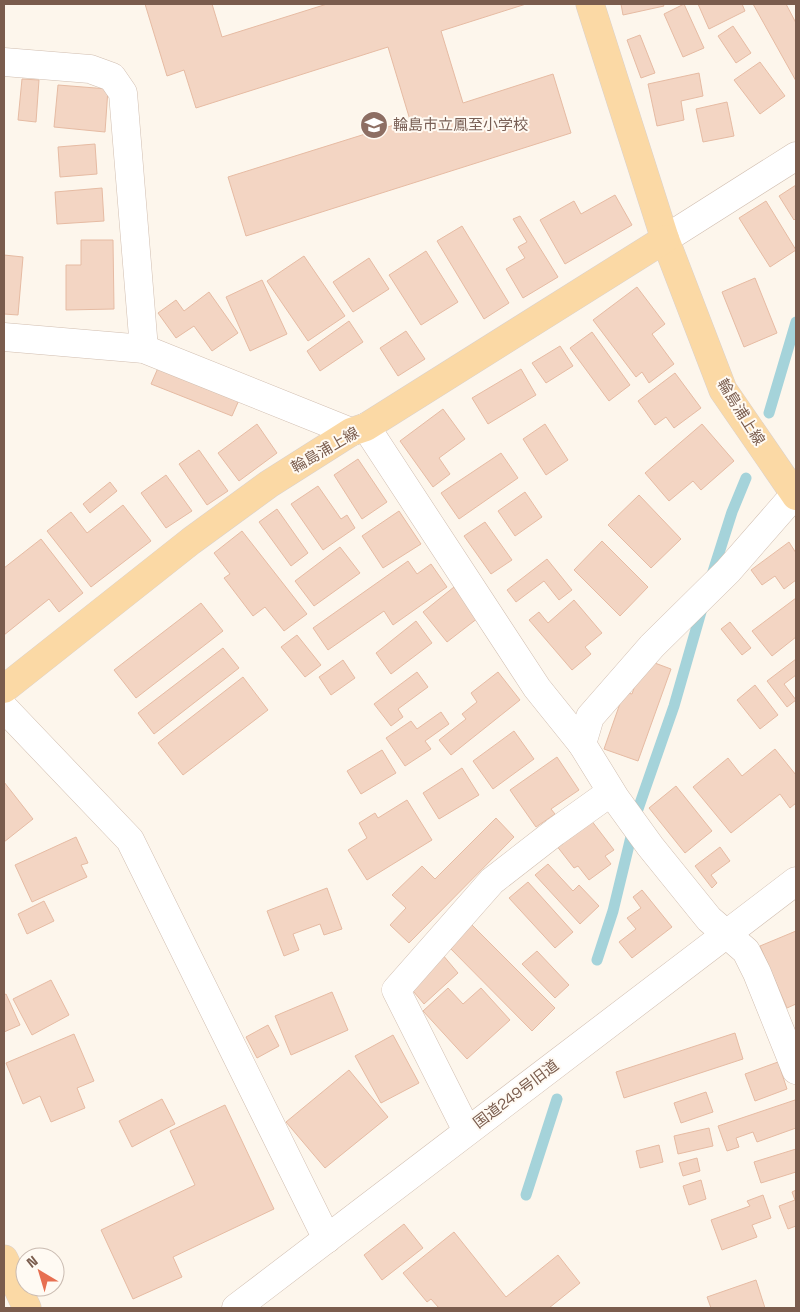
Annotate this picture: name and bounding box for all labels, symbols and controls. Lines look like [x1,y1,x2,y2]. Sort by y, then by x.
school or university icon: 輪島市立鳳至小学校 [359,110,389,140]
place label: 輪島市立鳳至小学校 [393,115,528,134]
street label: 輪島浦上線 [713,375,769,449]
street label: 輪島浦上線 [288,423,362,477]
street label: 国道249号旧道 [469,1055,562,1132]
north arrow [15,1247,65,1297]
text: N [23,1252,41,1272]

